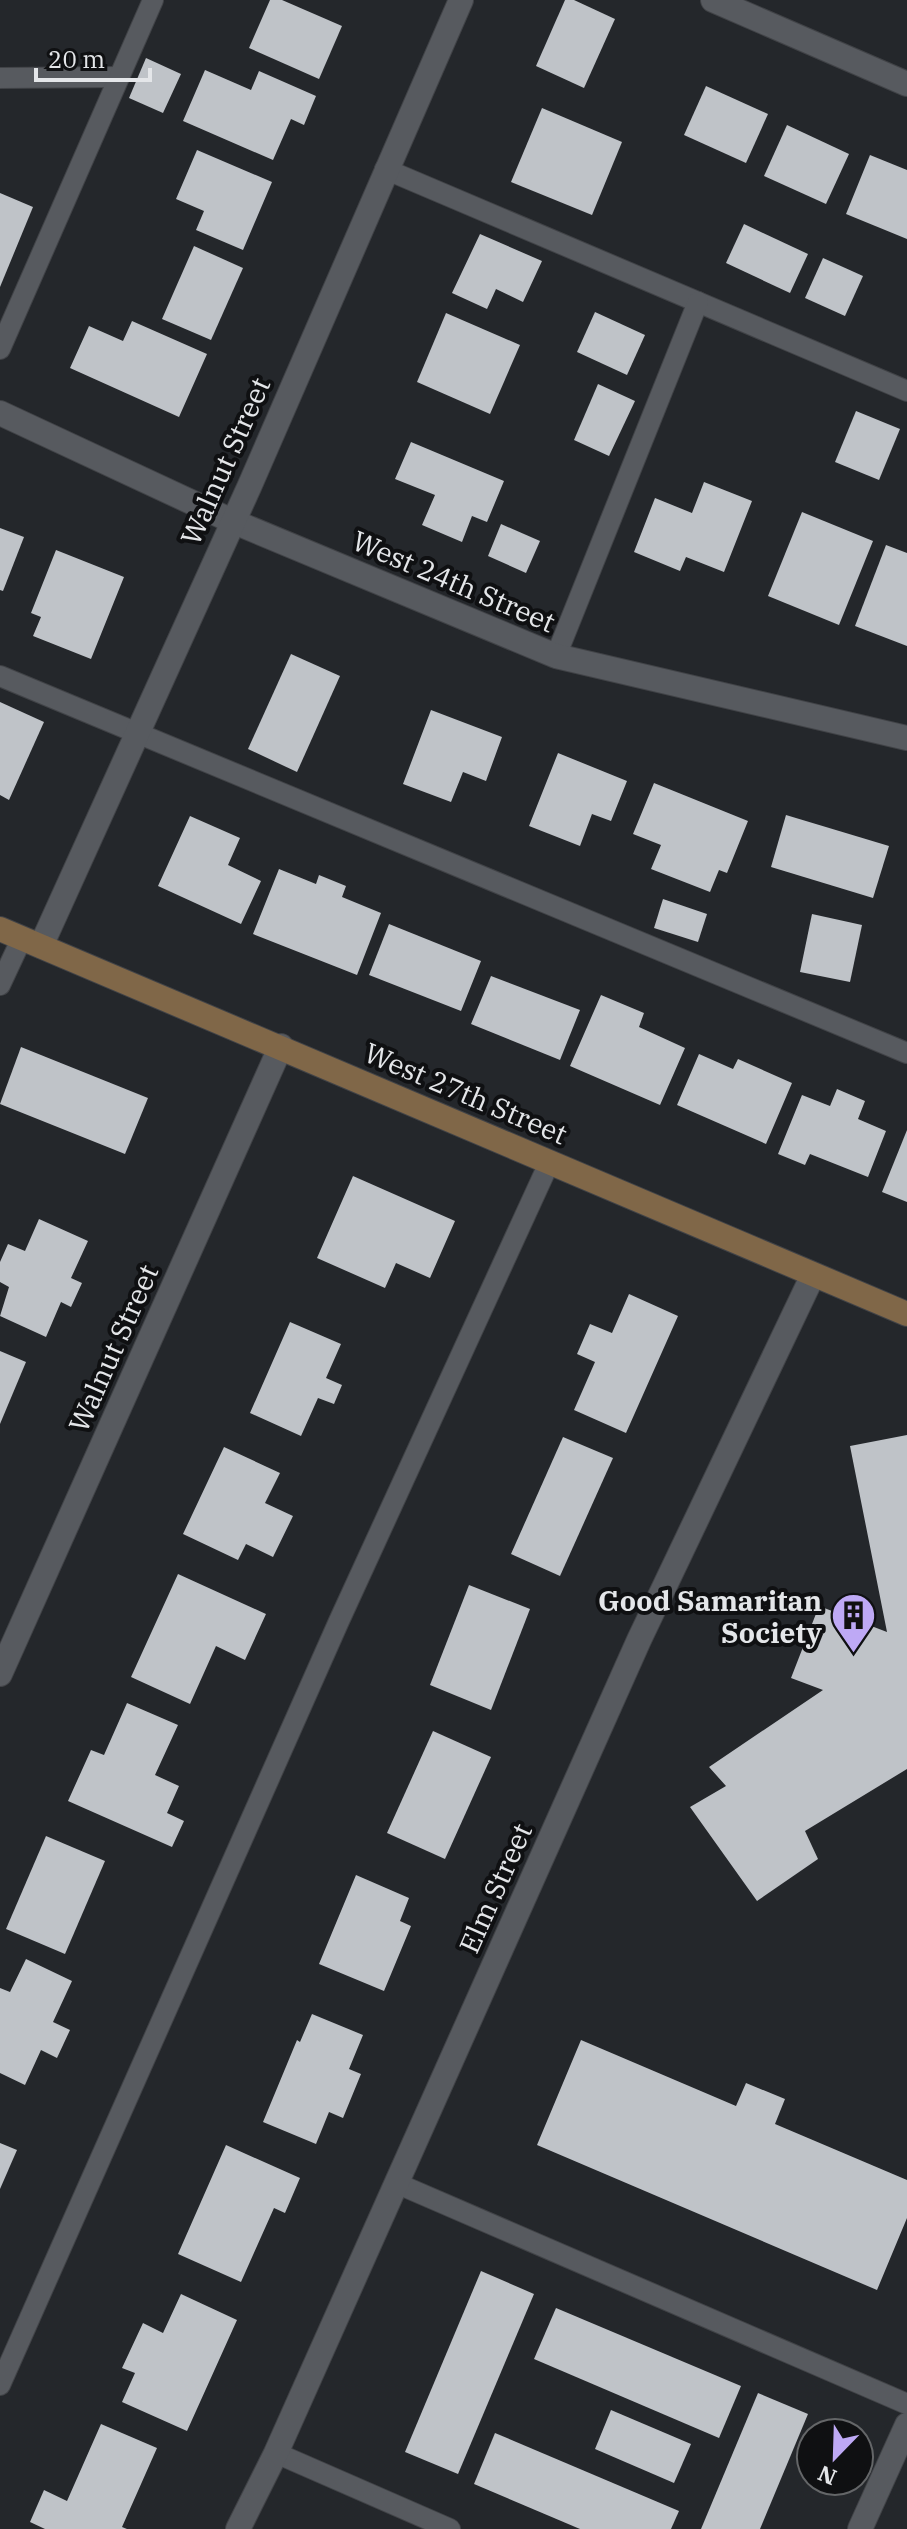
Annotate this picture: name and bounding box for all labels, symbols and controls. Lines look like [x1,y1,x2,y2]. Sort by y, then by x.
scale bar [36,32,150,82]
text: 20 m [48,43,105,75]
street label: Walnut Street [172,371,278,550]
street label: West 24th Street [347,522,561,640]
street label: West 27th Street [359,1034,573,1152]
street label: Walnut Street [60,1258,166,1437]
place label: Good Samaritan Society [598,1582,822,1651]
building icon: Good Samaritan Society [829,1592,877,1655]
street label: Elm Street [450,1817,540,1959]
north arrow [795,2417,875,2497]
text: N [813,2459,841,2493]

